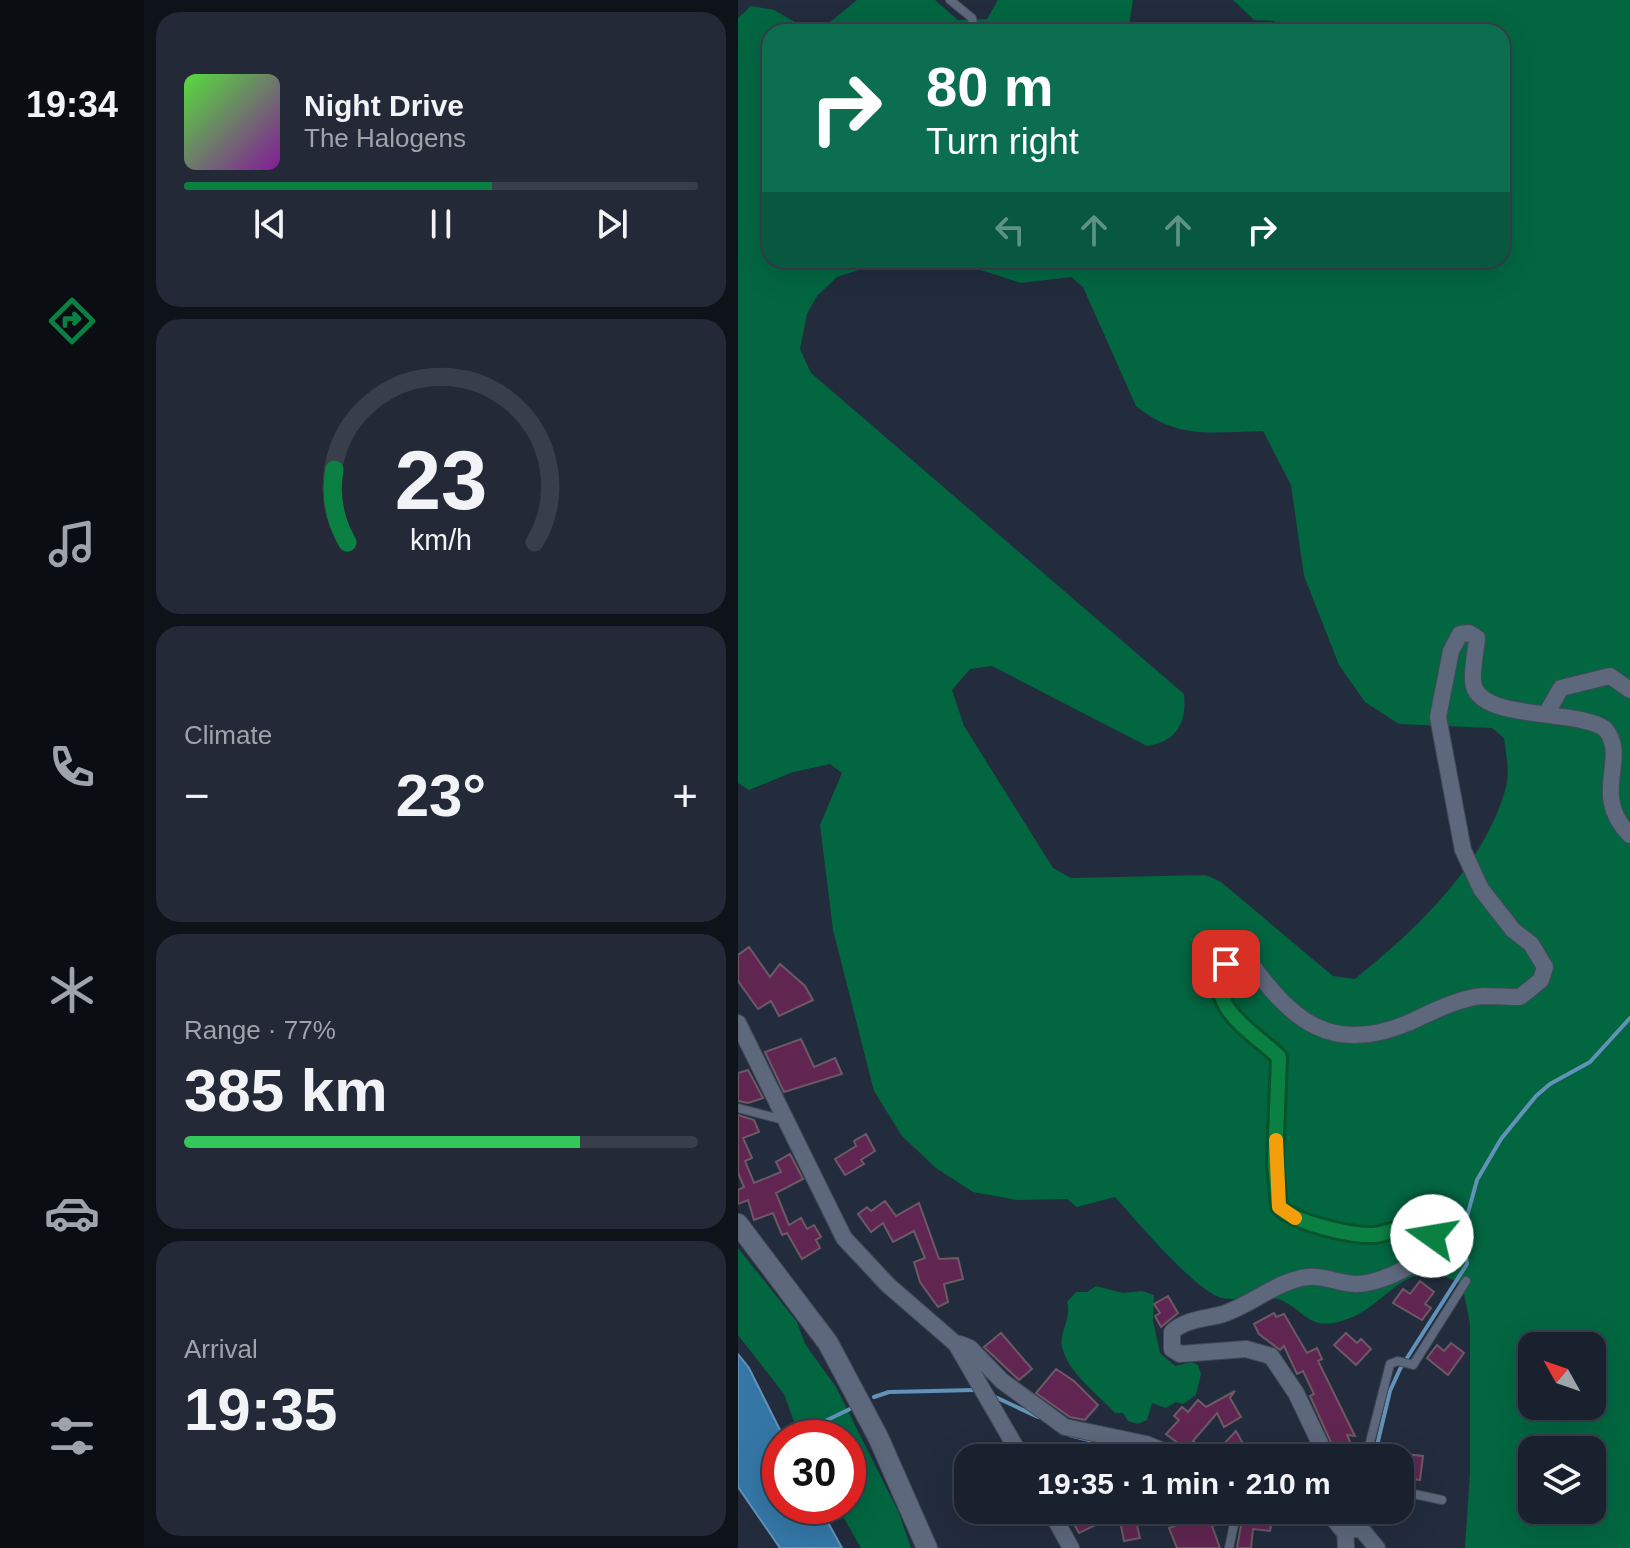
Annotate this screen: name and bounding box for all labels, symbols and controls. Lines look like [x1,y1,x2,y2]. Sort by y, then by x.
text: 80 m [926,55,1054,118]
icon: right [794,56,898,160]
text: 19:34 [26,84,118,125]
text: Night Drive [304,89,464,122]
text: Turn right [926,121,1079,162]
text: The Halogens [304,123,466,153]
icon: previous [248,202,292,246]
icon: pause [419,202,463,246]
icon: next [590,202,634,246]
icon: left [988,208,1032,252]
icon: ahead [1072,208,1116,252]
icon: ahead [1156,208,1200,252]
icon: right [1240,208,1284,252]
icon: directions [44,293,100,349]
text: 23 [395,433,487,526]
icon: music [44,516,100,572]
text: km/h [410,524,472,556]
text: Climate [184,720,272,750]
icon: phone [44,739,100,795]
text: 23° [396,762,486,829]
text: − [184,771,210,820]
text: + [672,771,698,820]
pin [1192,930,1260,998]
icon: arrive [1204,942,1248,986]
icon: climate [44,962,100,1018]
text: Range · 77% [184,1015,336,1045]
text: 385 km [184,1057,388,1124]
icon: car [44,1185,100,1241]
position arrow [1390,1194,1474,1278]
north arrow [1518,1332,1606,1420]
map controls [1518,1332,1606,1524]
text: Arrival [184,1334,258,1364]
text: 19:35 [184,1376,337,1443]
icon: filters [44,1408,100,1464]
speed limit sign: 30 [762,1420,866,1524]
button: layers [1518,1436,1606,1524]
text: 19:35 · 1 min · 210 m [1037,1467,1331,1500]

